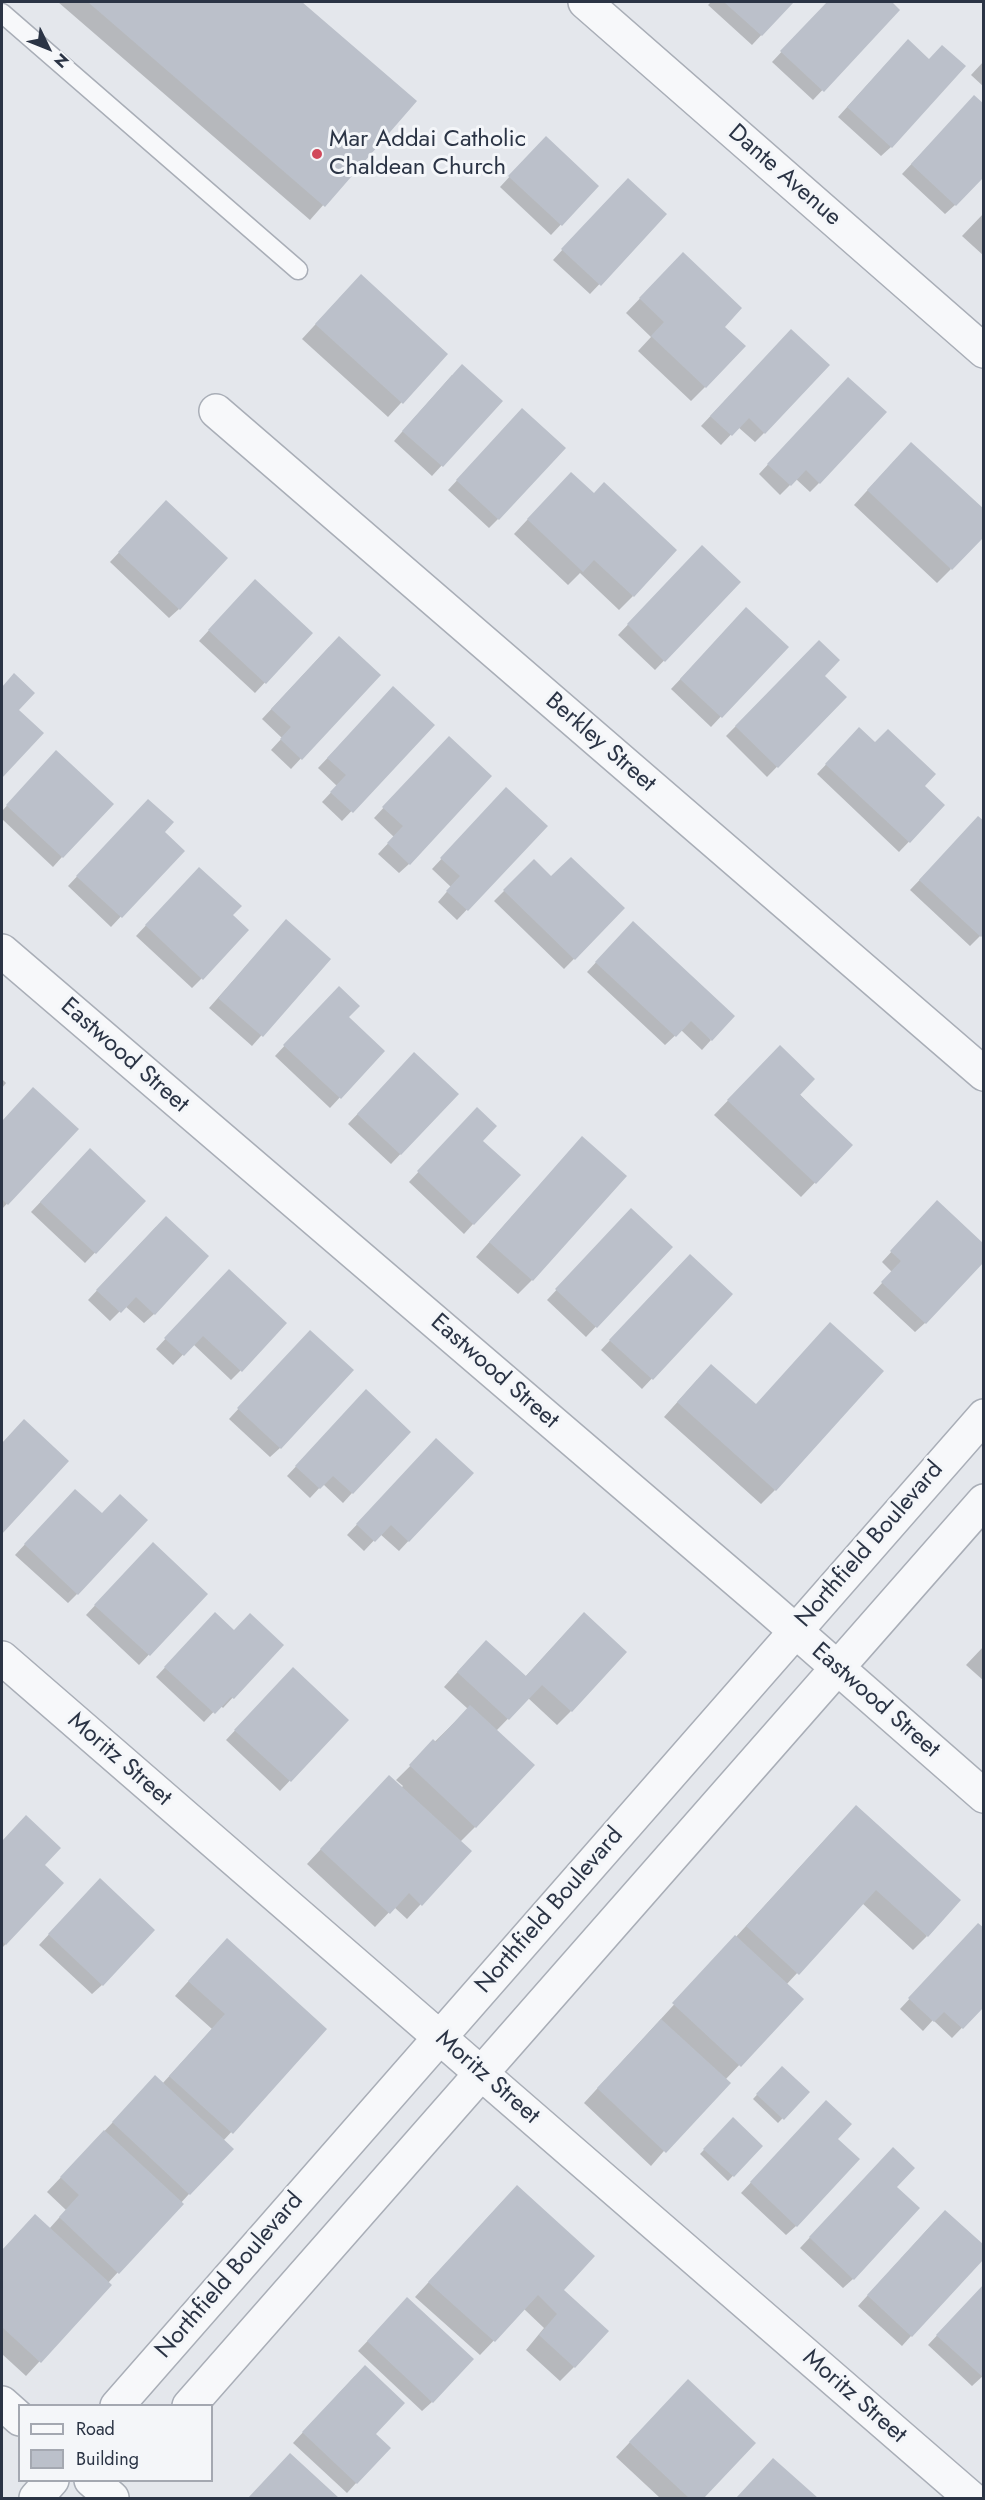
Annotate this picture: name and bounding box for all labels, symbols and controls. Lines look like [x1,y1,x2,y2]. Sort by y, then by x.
north arrow [18,18,78,78]
text: N [49,48,74,73]
street label: Dante Avenue [722,119,846,233]
place label: Mar Addai Catholic Chaldean Church [329,126,526,182]
marker: Mar Addai Catholic Chaldean Church [310,147,324,161]
street label: Berkley Street [539,687,661,799]
street label: Eastwood Street [54,992,194,1120]
street label: Eastwood Street [424,1308,564,1436]
street label: Northfield Boulevard [790,1456,950,1634]
street label: Eastwood Street [805,1637,945,1765]
street label: Moritz Street [61,1707,177,1813]
street label: Northfield Boulevard [470,1822,630,2000]
street label: Moritz Street [429,2025,545,2131]
street label: Northfield Boulevard [150,2187,310,2365]
street label: Moritz Street [796,2344,912,2450]
legend [18,2404,213,2482]
text: Road [76,2416,115,2442]
text: Building [76,2446,139,2472]

